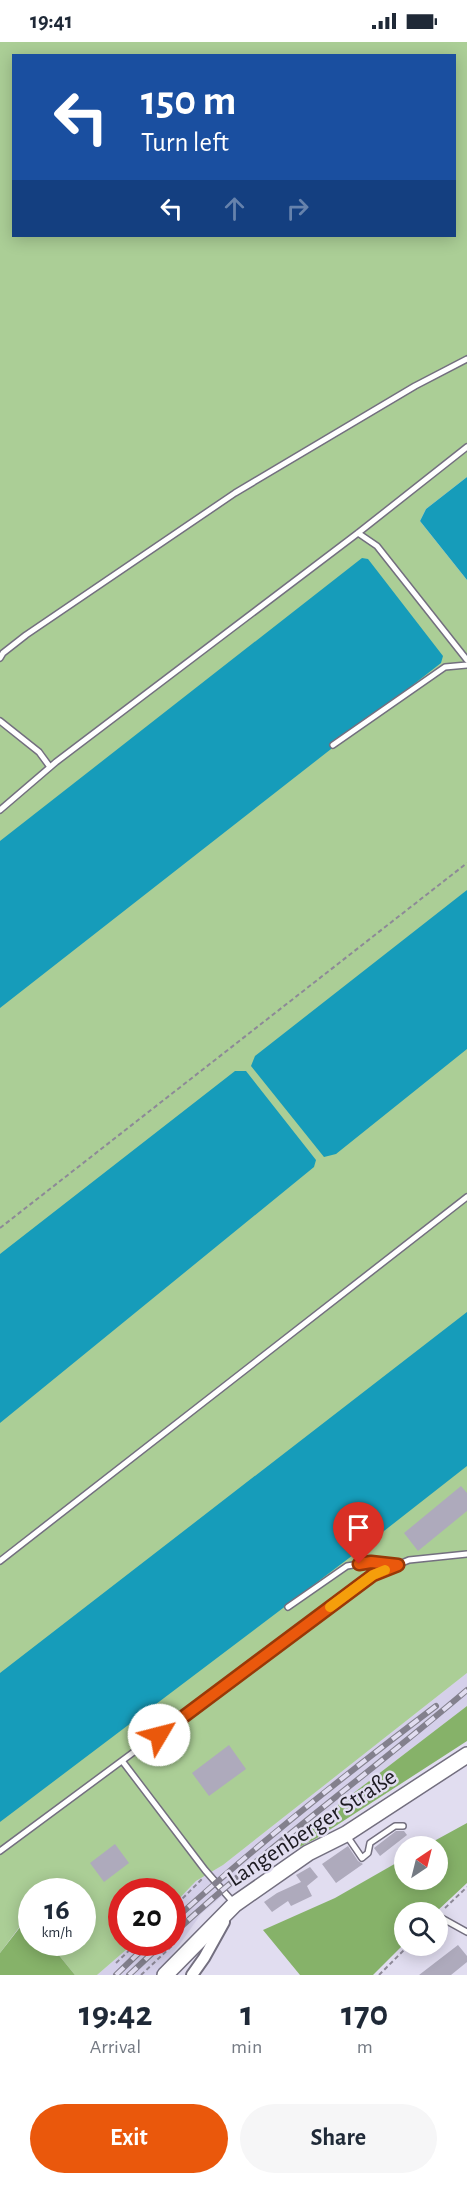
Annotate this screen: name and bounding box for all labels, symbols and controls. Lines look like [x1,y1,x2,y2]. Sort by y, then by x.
text: 19:41 [30,10,73,32]
icon: left [42,78,120,156]
text: 150 m [141,80,236,122]
text: Turn left [141,129,229,156]
icon: left [155,192,188,225]
icon: ahead [218,192,251,225]
icon: right [281,192,314,225]
pin [333,1502,384,1564]
icon: arrive [342,1511,375,1544]
position arrow [127,1703,191,1767]
street label: Langenberger Straße [223,1765,401,1891]
north arrow [394,1836,448,1890]
map controls [394,1836,448,1956]
speed limit sign: 20 [108,1878,186,1956]
text: 16 [44,1895,70,1925]
button: search [394,1902,448,1956]
text: km/h [42,1925,72,1940]
text: 19:42 [79,1996,152,2032]
text: 1 [240,1996,253,2032]
text: 170 [341,1996,388,2032]
text: Arrival [90,2037,141,2057]
text: min [231,2037,262,2057]
text: m [357,2037,373,2057]
button: Exit [30,2104,228,2173]
button: Share [240,2104,437,2173]

